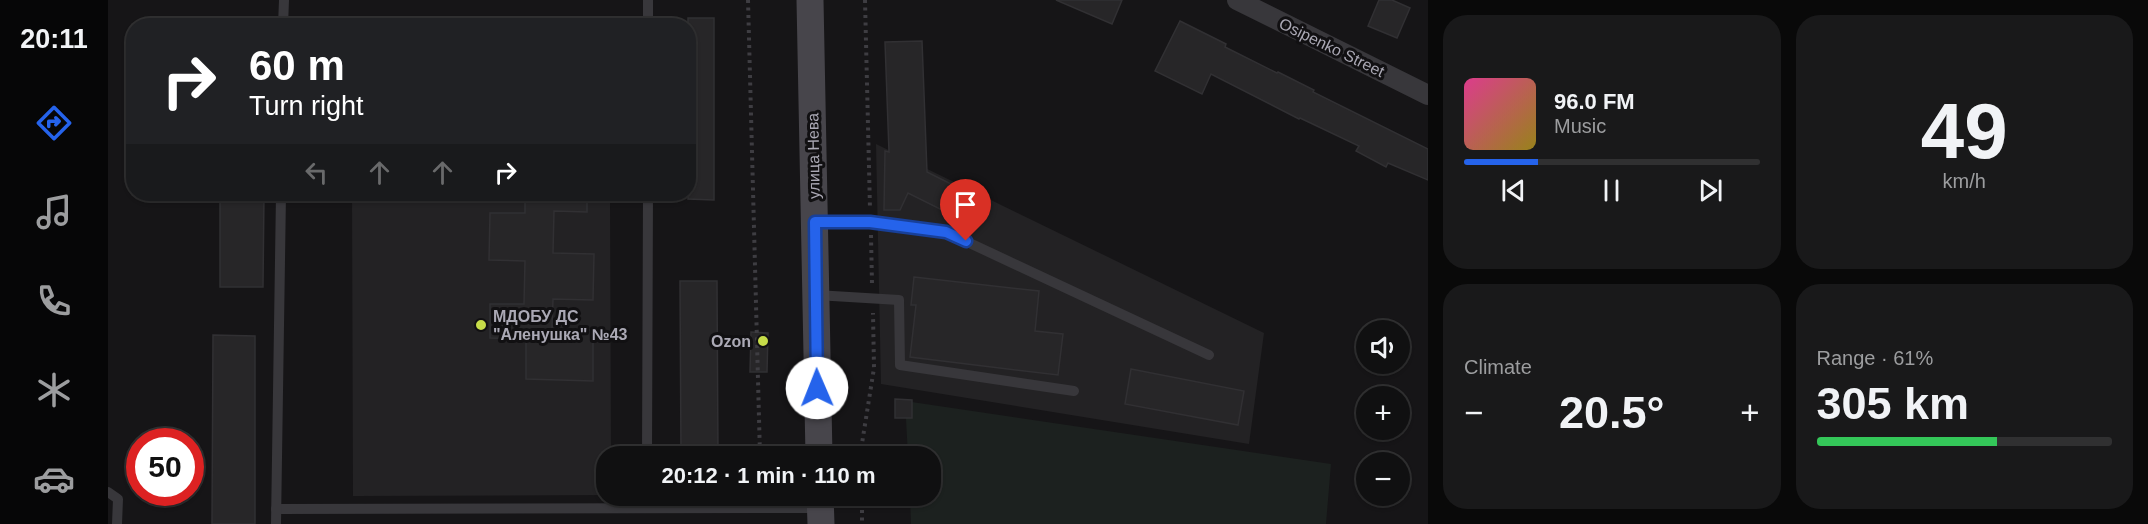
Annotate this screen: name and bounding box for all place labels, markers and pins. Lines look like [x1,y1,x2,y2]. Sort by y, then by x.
pin [940,179,991,241]
place label: МДОБУ ДС "Аленушка" №43 [493,308,628,343]
marker: МДОБУ ДС "Аленушка" №43 [474,318,488,332]
place label: Ozon [711,333,751,350]
marker: Ozon [756,334,770,348]

